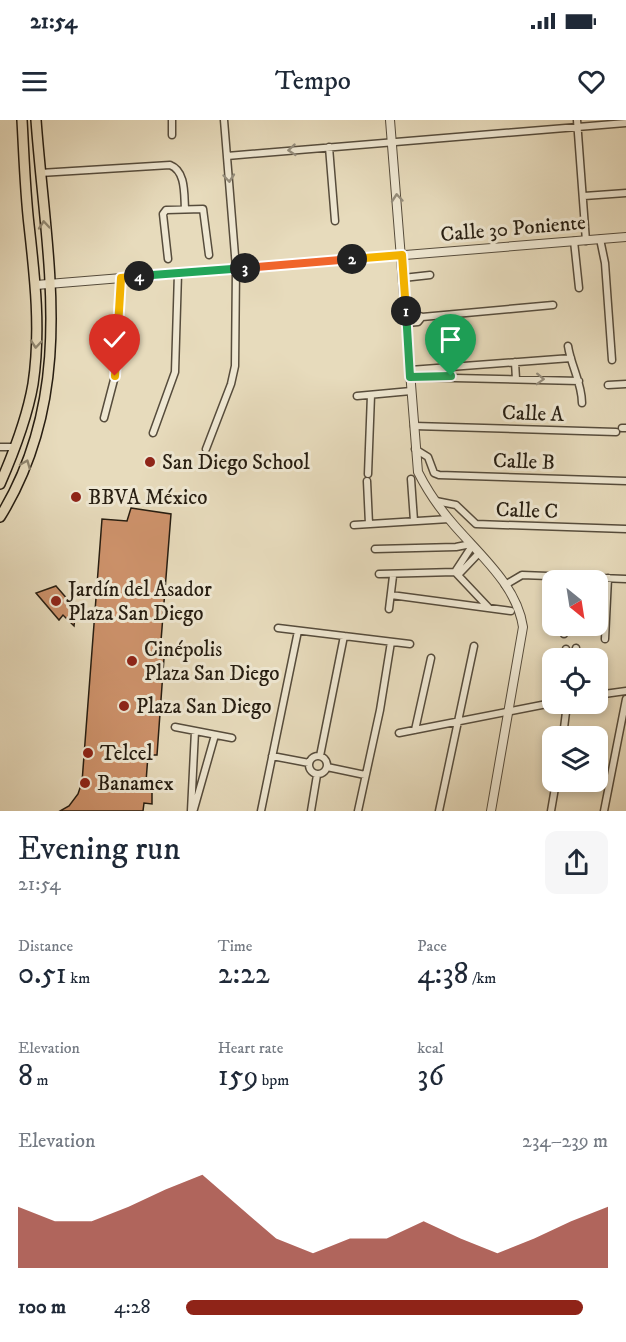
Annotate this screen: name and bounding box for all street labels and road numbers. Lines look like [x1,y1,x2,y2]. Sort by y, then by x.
street label: Calle 30 Poniente [439,210,587,248]
street label: Calle A [502,400,565,428]
street label: Calle B [493,448,555,476]
street label: Calle C [495,497,559,525]

